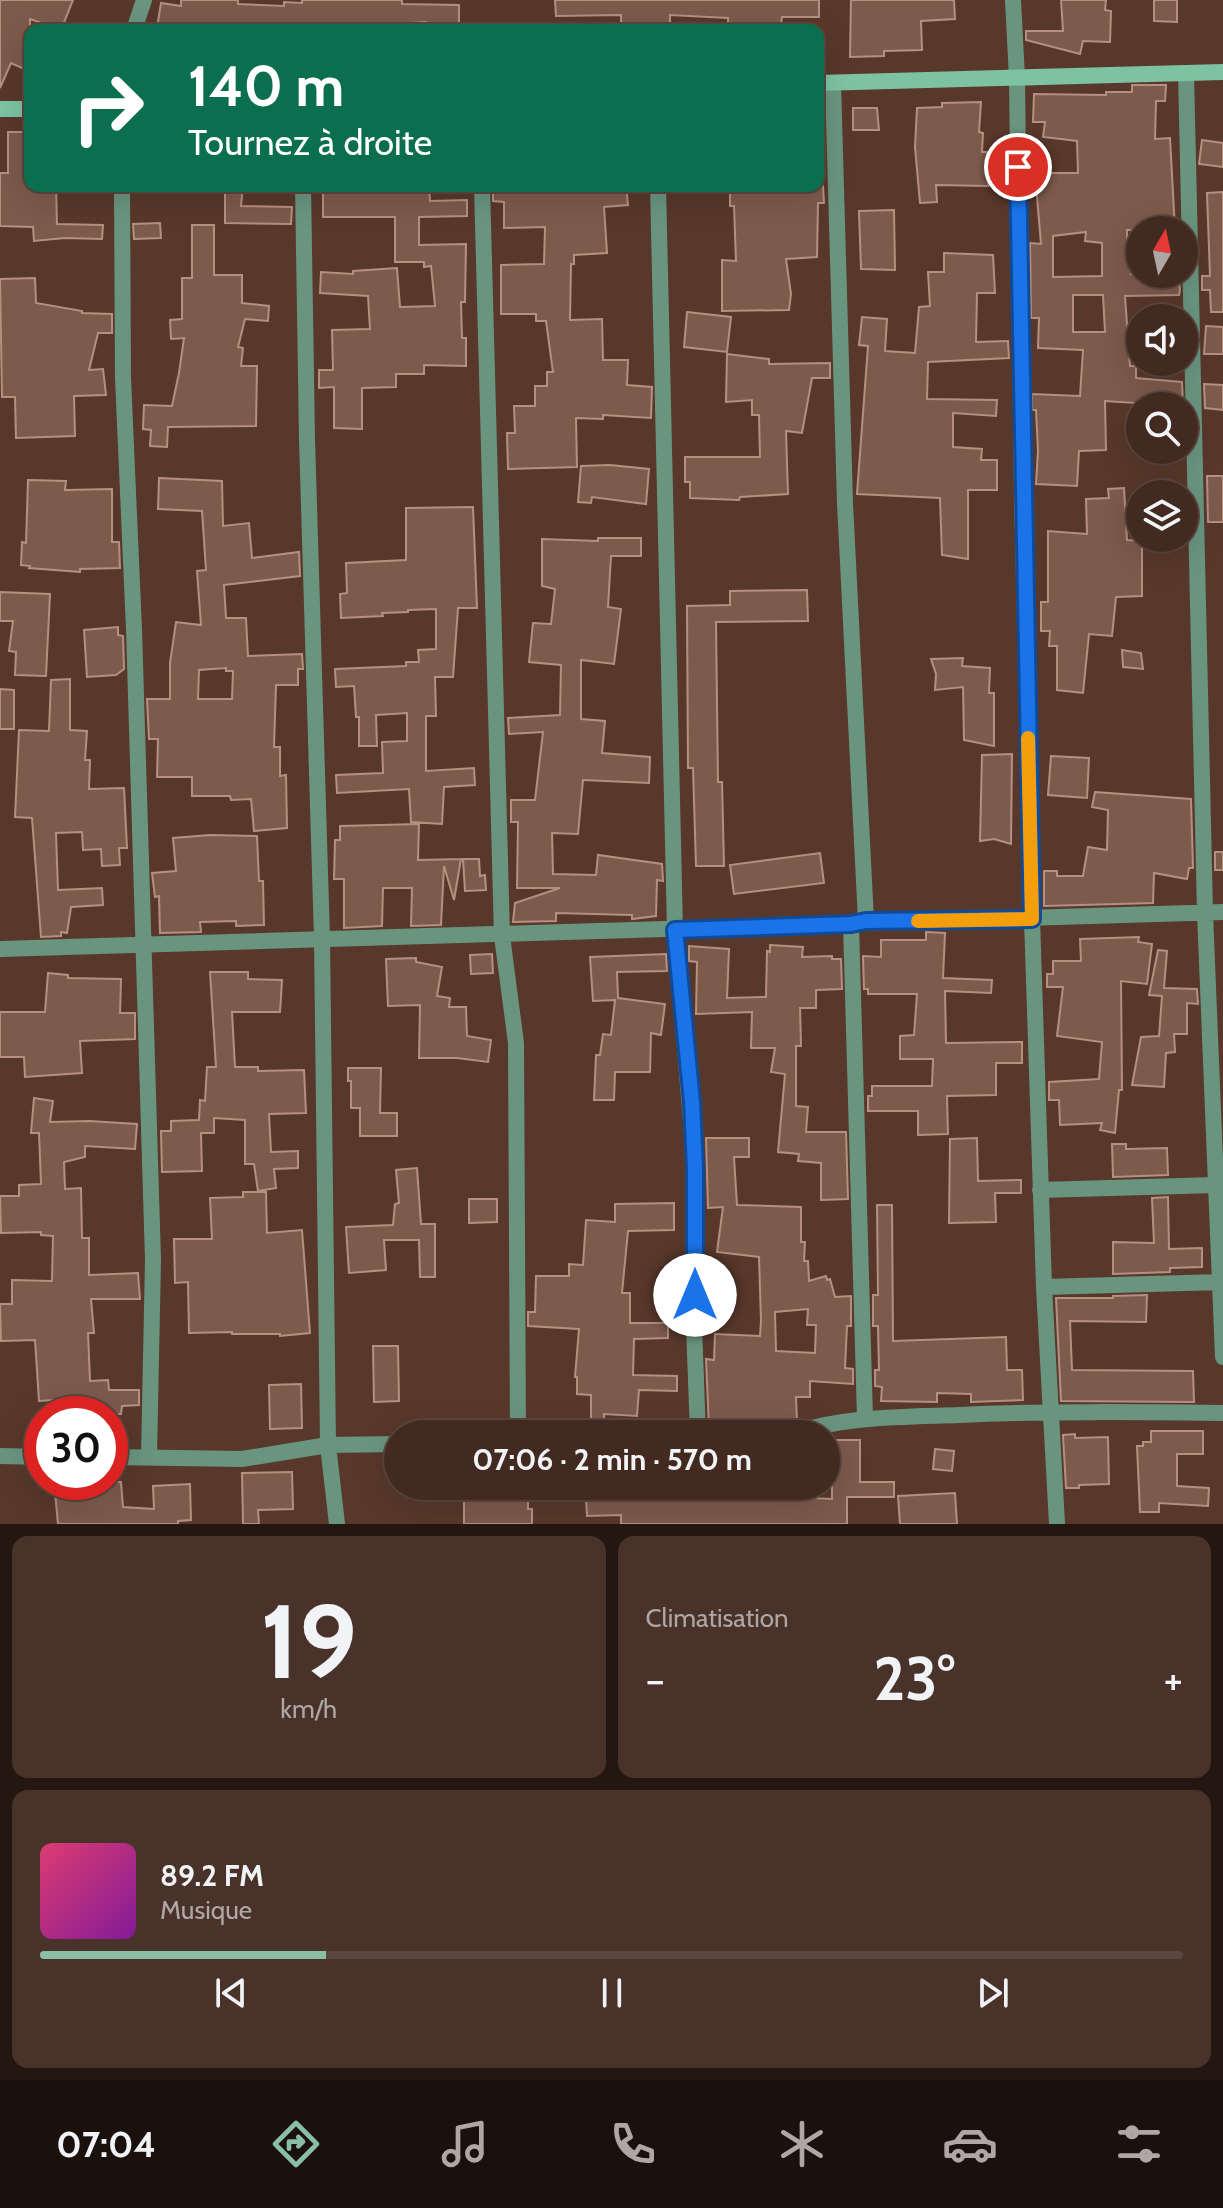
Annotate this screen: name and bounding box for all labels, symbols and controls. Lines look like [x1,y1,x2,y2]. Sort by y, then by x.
text: 140 m [188,52,344,120]
icon: right [56,56,160,160]
text: Tournez à droite [188,120,432,164]
pin [984,133,1052,201]
icon: arrive [996,145,1040,189]
north arrow [1126,216,1198,288]
map controls [1126,216,1198,552]
button: sound [1126,304,1198,376]
button: search [1126,392,1198,464]
button: layers [1126,480,1198,552]
position arrow [653,1253,737,1337]
speed limit sign: 30 [24,1396,128,1500]
text: 07:06 · 2 min · 570 m [472,1441,752,1478]
text: 19 [260,1578,357,1704]
text: Climatisation [646,1602,789,1634]
text: 23° [874,1642,955,1715]
text: − [646,1653,665,1706]
text: + [1164,1653,1183,1706]
text: km/h [280,1693,337,1725]
text: 89.2 FM [160,1857,264,1894]
text: Musique [160,1894,252,1926]
icon: previous [209,1971,253,2015]
icon: pause [590,1971,634,2015]
icon: next [971,1971,1015,2015]
icon: directions [268,2116,324,2172]
icon: music [437,2116,493,2172]
icon: phone [605,2116,661,2172]
icon: climate [774,2116,830,2172]
icon: car [942,2116,998,2172]
icon: filters [1111,2116,1167,2172]
text: 07:04 [56,2122,156,2166]

